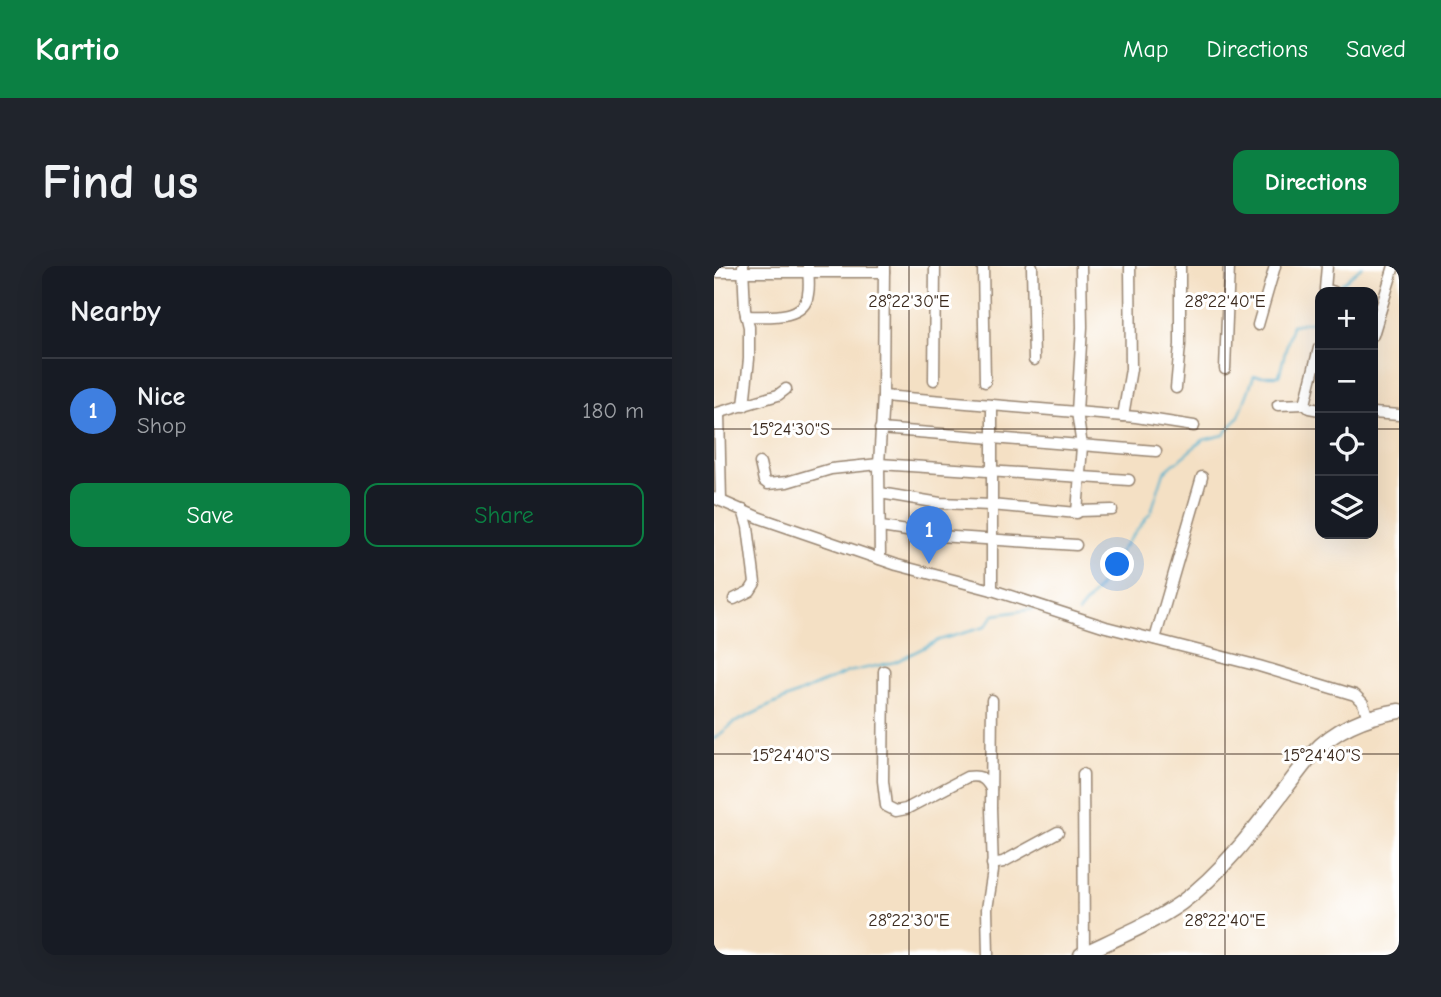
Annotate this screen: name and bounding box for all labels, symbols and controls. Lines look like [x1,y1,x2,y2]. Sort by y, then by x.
text: Kartio [35,30,120,68]
text: Map [1123,35,1169,63]
text: Directions [1207,35,1308,63]
text: Saved [1346,35,1406,63]
button: Directions [1233,150,1399,214]
text: Find us [42,154,198,210]
map controls [1315,287,1378,539]
button: + [1315,287,1378,350]
text: 28°22'30"E [868,291,950,312]
text: 28°22'40"E [1185,291,1266,312]
text: Nearby [70,294,161,329]
button: − [1315,350,1378,413]
text: Nice [137,382,185,412]
text: 1 [88,397,98,424]
text: 180 m [582,397,644,424]
text: Shop [137,412,186,439]
button: locate [1315,413,1378,476]
text: 15°24'30"S [752,419,830,440]
button: layers [1315,476,1378,539]
button: Save [70,483,350,547]
button: Share [364,483,644,547]
pin: 1 [906,506,952,564]
your location [1100,547,1134,581]
text: 15°24'40"S [752,745,830,766]
text: 15°24'40"S [1283,745,1361,766]
text: 28°22'30"E [868,910,950,931]
text: 28°22'40"E [1185,910,1266,931]

